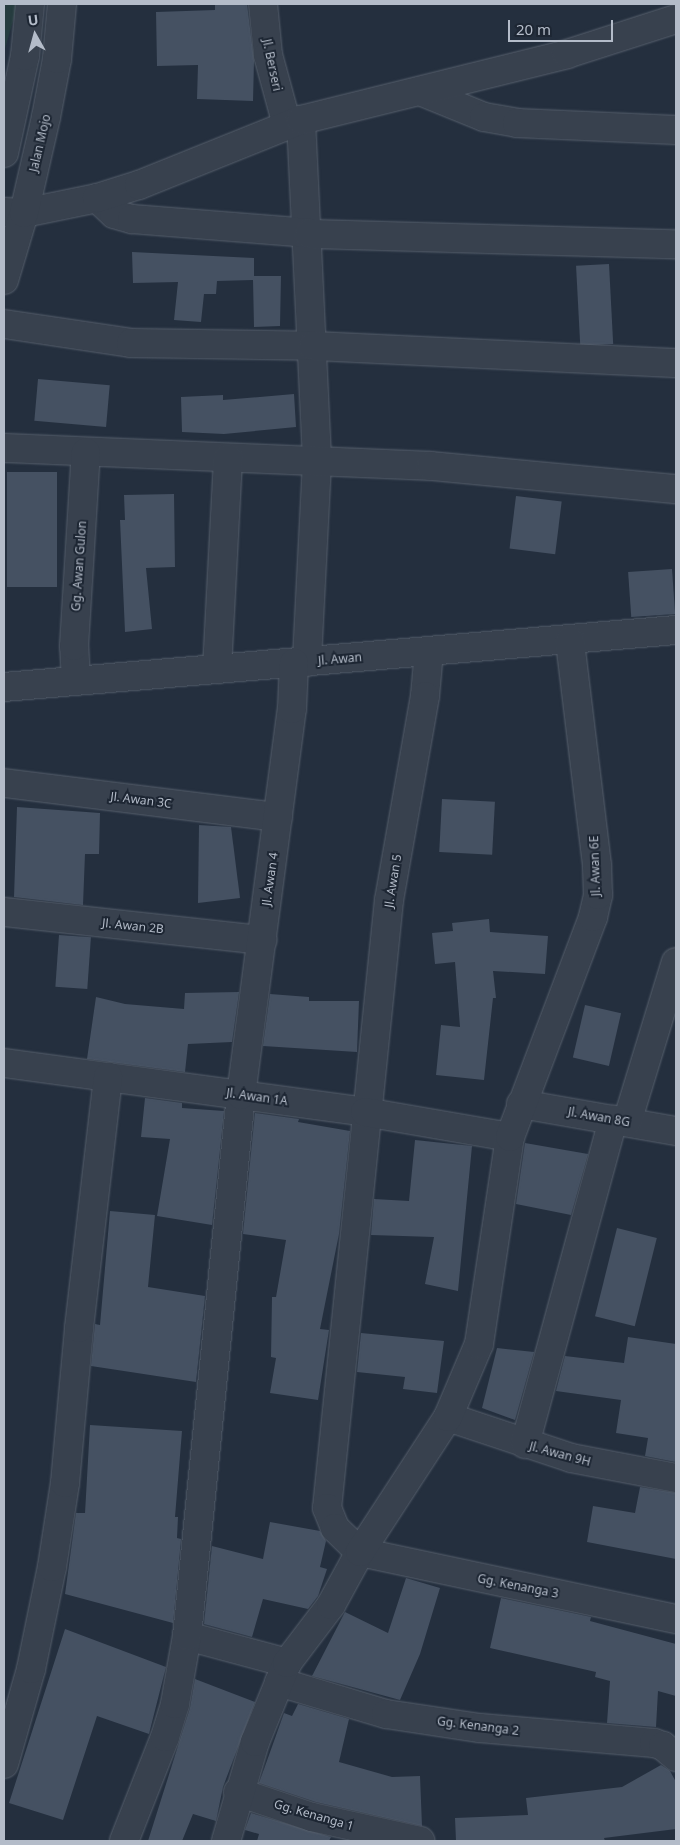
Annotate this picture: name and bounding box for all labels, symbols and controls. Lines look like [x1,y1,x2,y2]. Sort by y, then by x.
north arrow [10,10,60,60]
text: U [27,10,40,30]
scale bar [510,10,615,42]
text: 20 m [516,19,551,39]
street label: Jl. Berseri [259,38,285,92]
street label: Jalan Mojo [26,113,54,173]
street label: Gg. Awan Gulon [69,520,89,612]
street label: Jl. Awan [317,650,363,668]
street label: Jl. Awan 3C [110,789,172,811]
street label: Jl. Awan 6E [587,835,603,897]
street label: Jl. Awan 4 [259,851,281,907]
street label: Jl. Awan 5 [382,853,404,909]
street label: Jl. Awan 2B [102,916,164,936]
street label: Jl. Awan 1A [225,1086,289,1108]
street label: Jl. Awan 8G [567,1104,631,1130]
street label: Jl. Awan 9H [528,1439,592,1469]
street label: Gg. Kenanga 3 [476,1571,560,1601]
street label: Gg. Kenanga 2 [436,1714,520,1738]
street label: Gg. Kenanga 1 [272,1797,356,1833]

